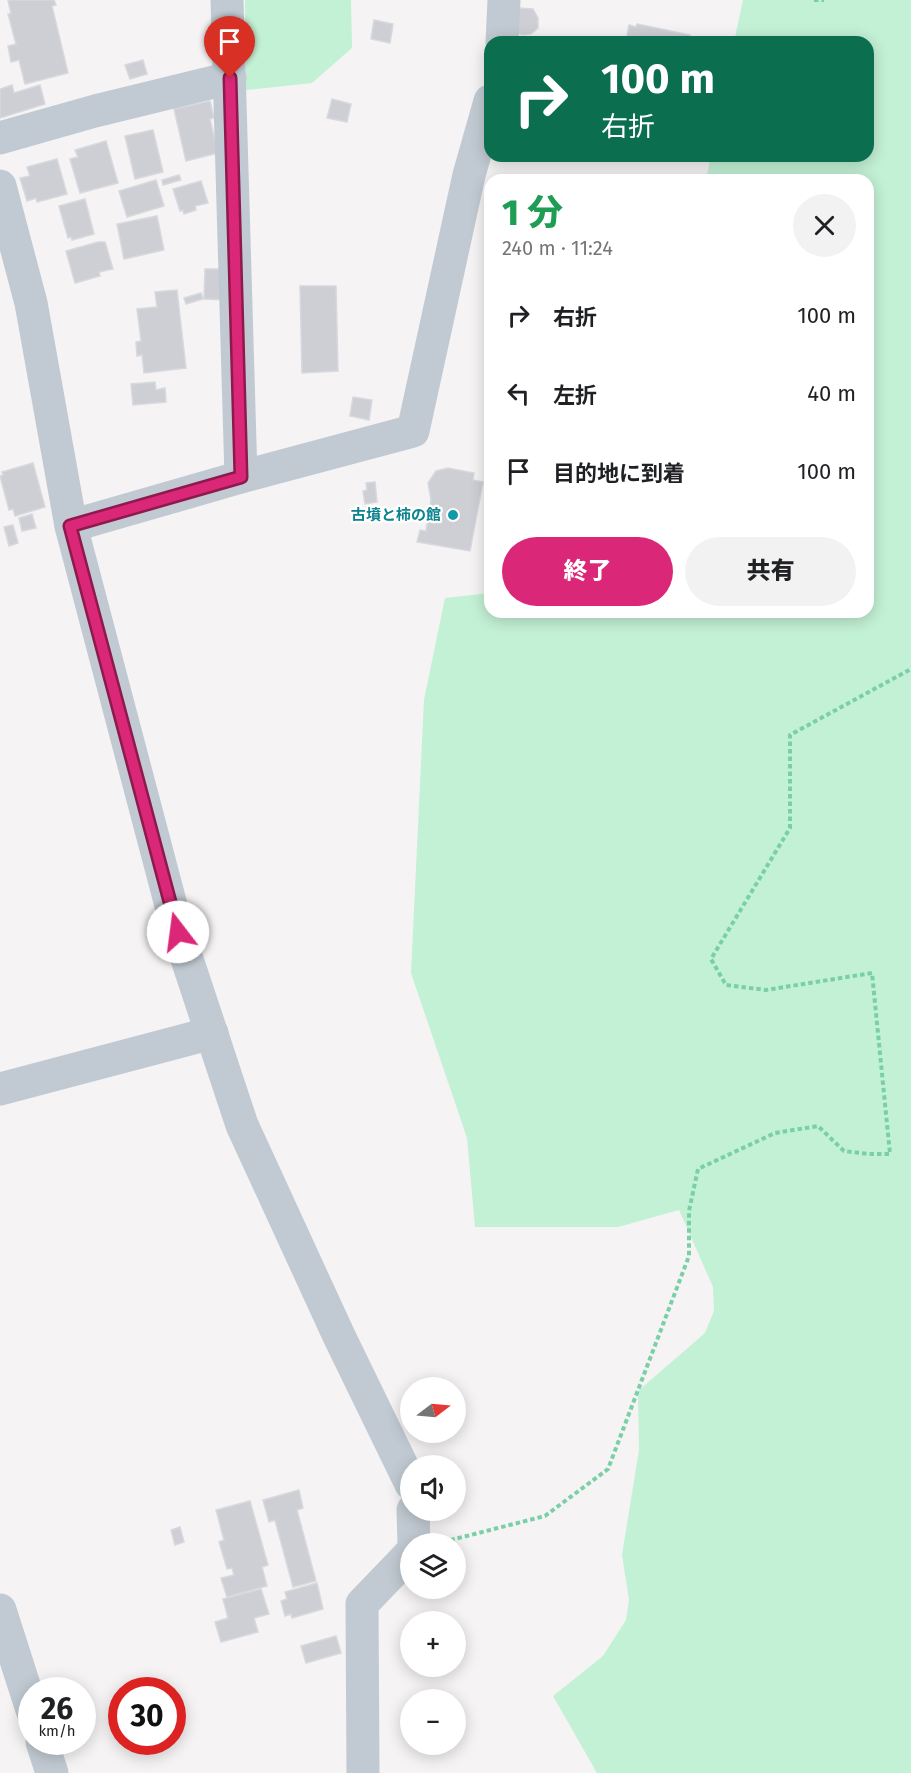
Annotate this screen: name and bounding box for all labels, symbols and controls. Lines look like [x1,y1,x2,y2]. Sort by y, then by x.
pin [204,16,255,78]
icon: arrive [213,25,246,58]
text: 100 m [601,54,715,104]
icon: right [502,60,580,138]
text: 右折 [601,111,655,143]
text: 1 分 [502,191,563,235]
button: close [793,194,856,257]
text: 240 m · 11:24 [502,236,613,260]
icon: right [502,299,535,332]
text: 100 m [797,302,856,329]
text: 右折 [553,304,597,331]
icon: left [502,377,535,410]
text: 40 m [807,380,856,407]
text: 左折 [553,382,597,409]
icon: arrive [502,455,535,488]
text: 100 m [797,458,856,485]
text: 目的地に到着 [553,460,685,487]
place label: 古墳と柿の館 [351,506,441,524]
marker: 古墳と柿の館 [446,508,460,522]
button: 終了 [502,537,673,606]
button: 共有 [685,537,856,606]
position arrow [146,900,210,964]
north arrow [400,1377,466,1443]
map controls [400,1377,466,1755]
button: sound [400,1455,466,1521]
button: layers [400,1533,466,1599]
button: + [400,1611,466,1677]
speed limit sign: 30 [108,1677,186,1755]
button: − [400,1689,466,1755]
text: 26 [41,1691,73,1727]
text: km/h [38,1722,76,1740]

